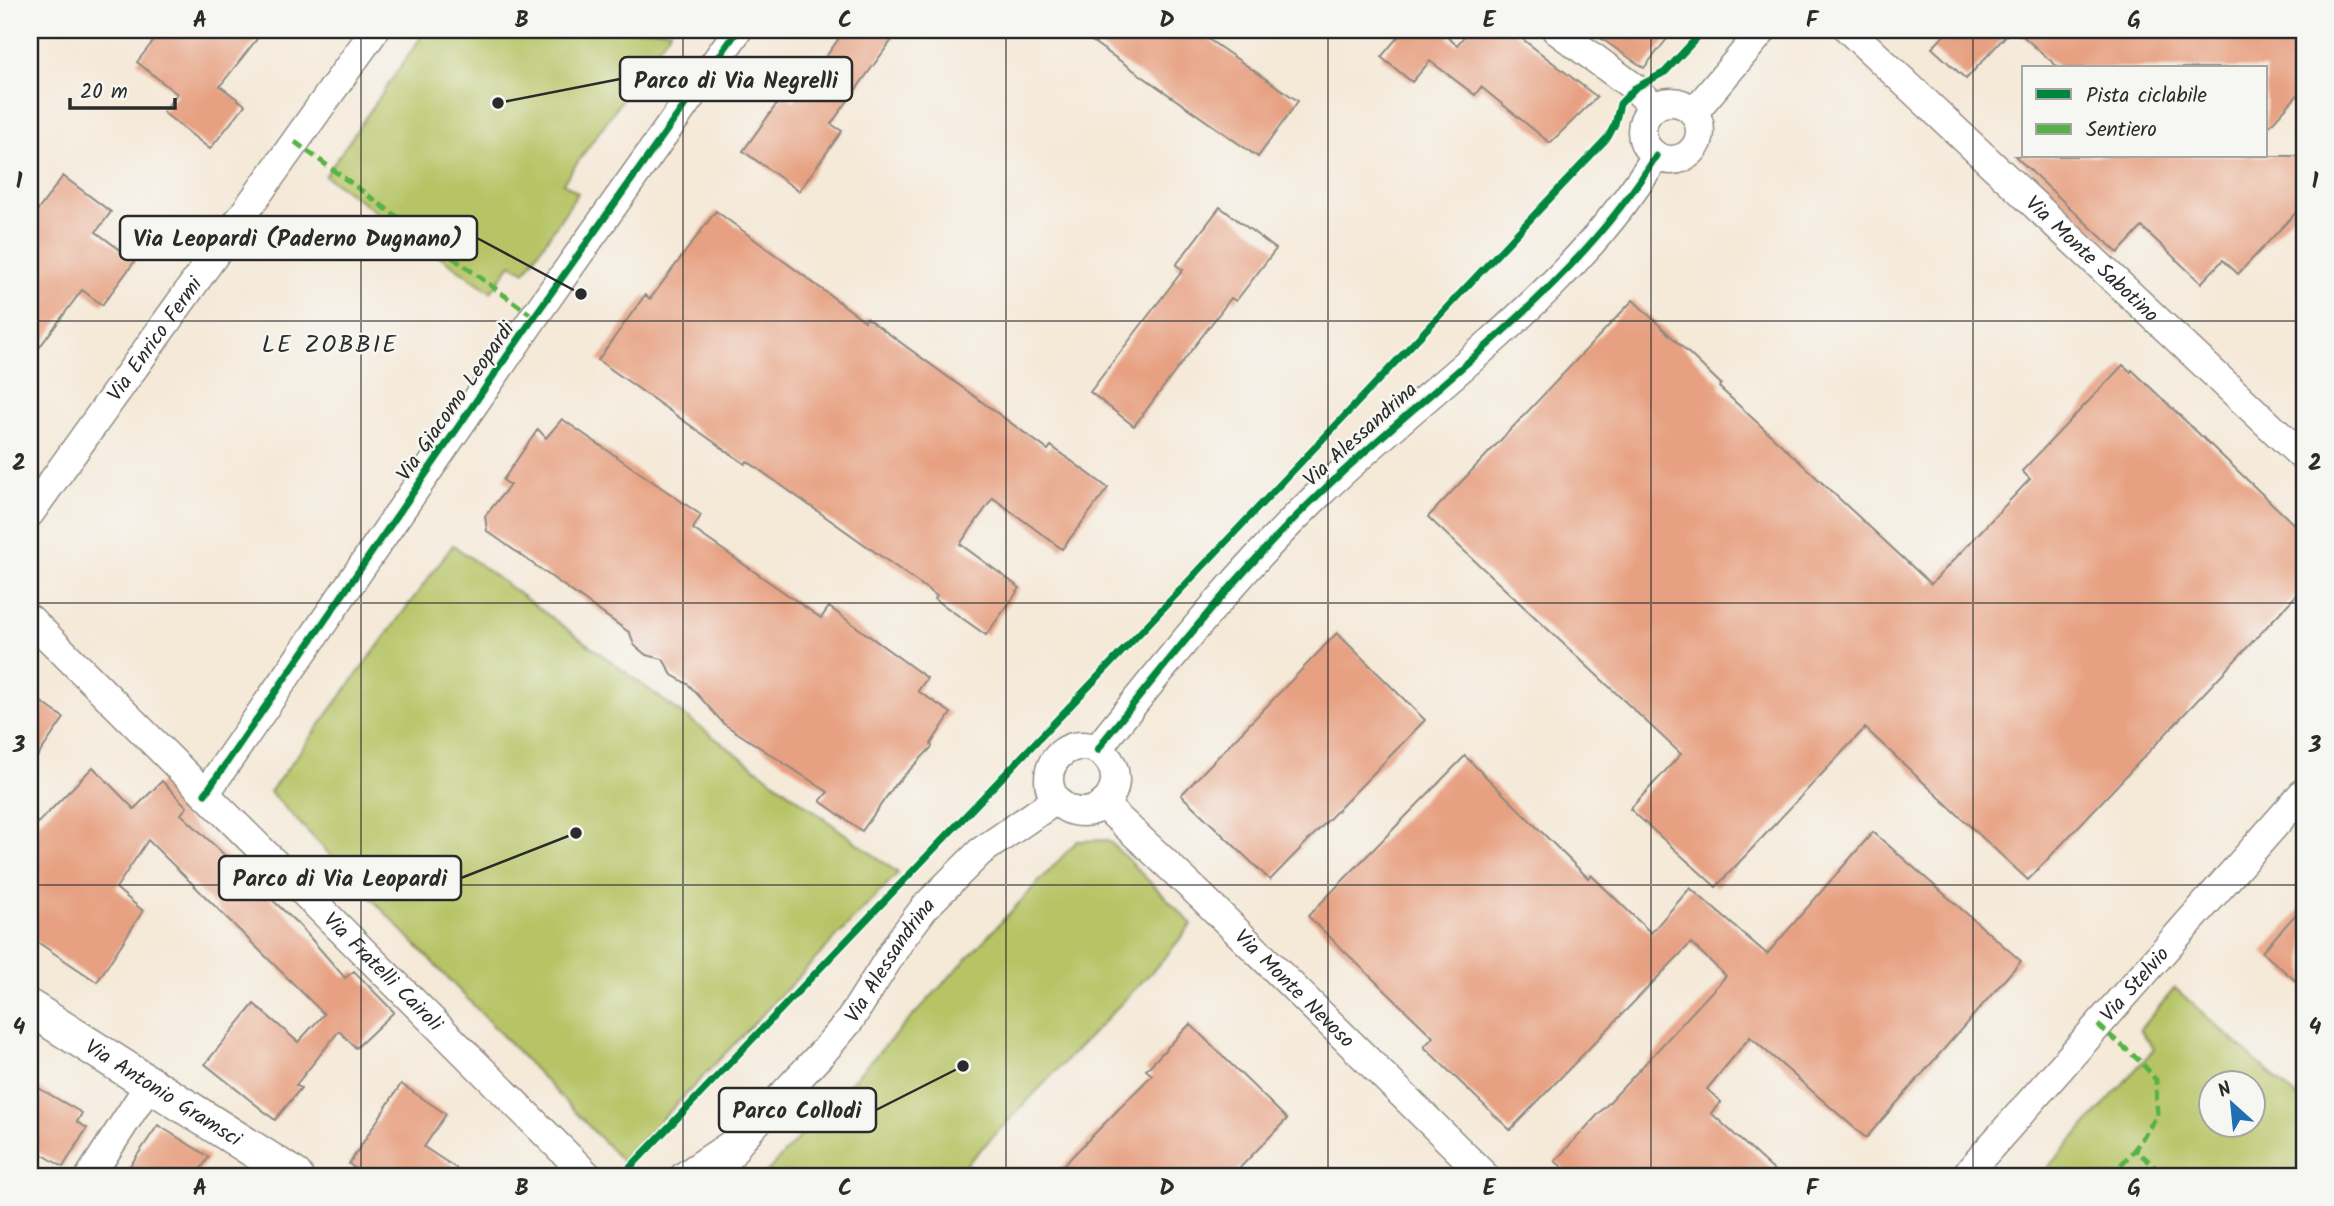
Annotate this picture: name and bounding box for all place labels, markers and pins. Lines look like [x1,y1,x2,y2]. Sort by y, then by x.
callout: Parco di Via Negrelli [620,57,852,101]
callout: Via Leopardi (Paderno Dugnano) [120,216,477,260]
callout: Parco di Via Leopardi [219,856,461,900]
callout: Parco Collodi [719,1088,876,1132]

